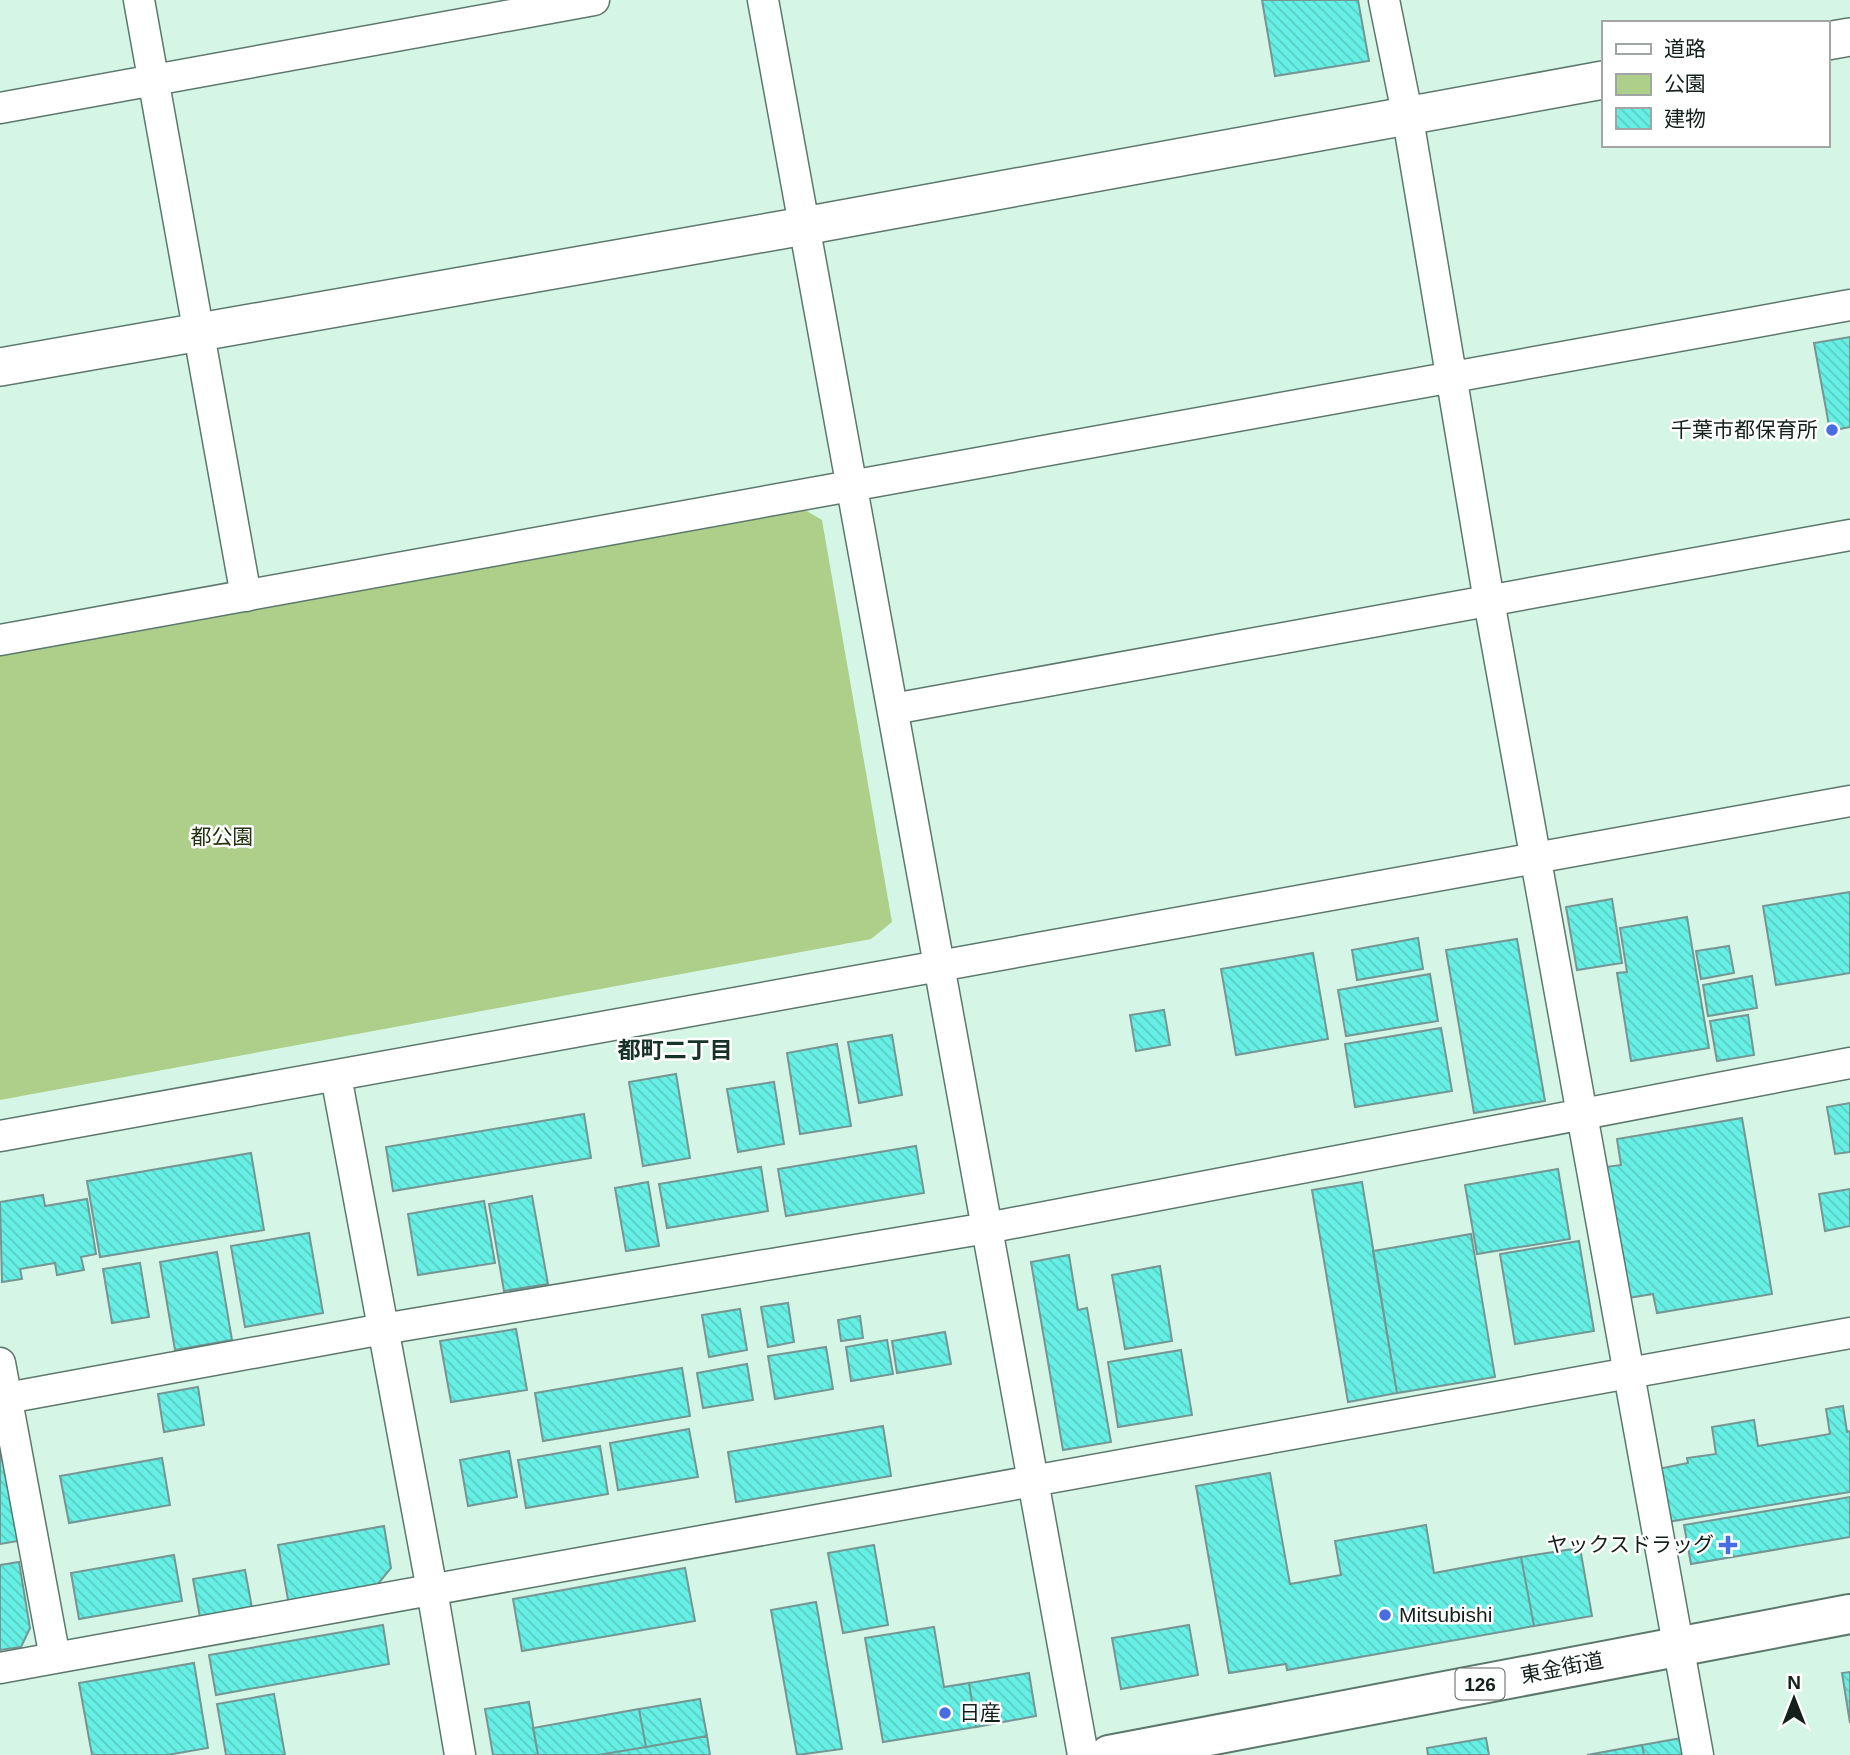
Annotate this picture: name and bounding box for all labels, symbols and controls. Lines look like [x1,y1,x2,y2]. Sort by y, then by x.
legend [1602,21,1829,147]
text: 道路 [1664,37,1706,60]
text: 公園 [1664,72,1706,95]
text: 建物 [1664,107,1706,130]
place label: 千葉市都保育所 [1671,418,1818,441]
marker: 千葉市都保育所 [1824,422,1840,438]
park label: 都公園 [191,825,254,848]
district label: 都町二丁目 [618,1037,733,1063]
place label: ヤックスドラッグ [1547,1533,1714,1556]
marker: ヤックスドラッグ [1720,1537,1736,1553]
place label: Mitsubishi [1399,1603,1492,1626]
marker: Mitsubishi [1377,1607,1393,1623]
street label: 東金街道 [1518,1648,1605,1687]
north arrow [1759,1664,1829,1734]
road number: 126 [1456,1668,1504,1700]
text: N [1787,1672,1801,1693]
place label: 日産 [959,1701,1001,1724]
marker: 日産 [937,1705,953,1721]

